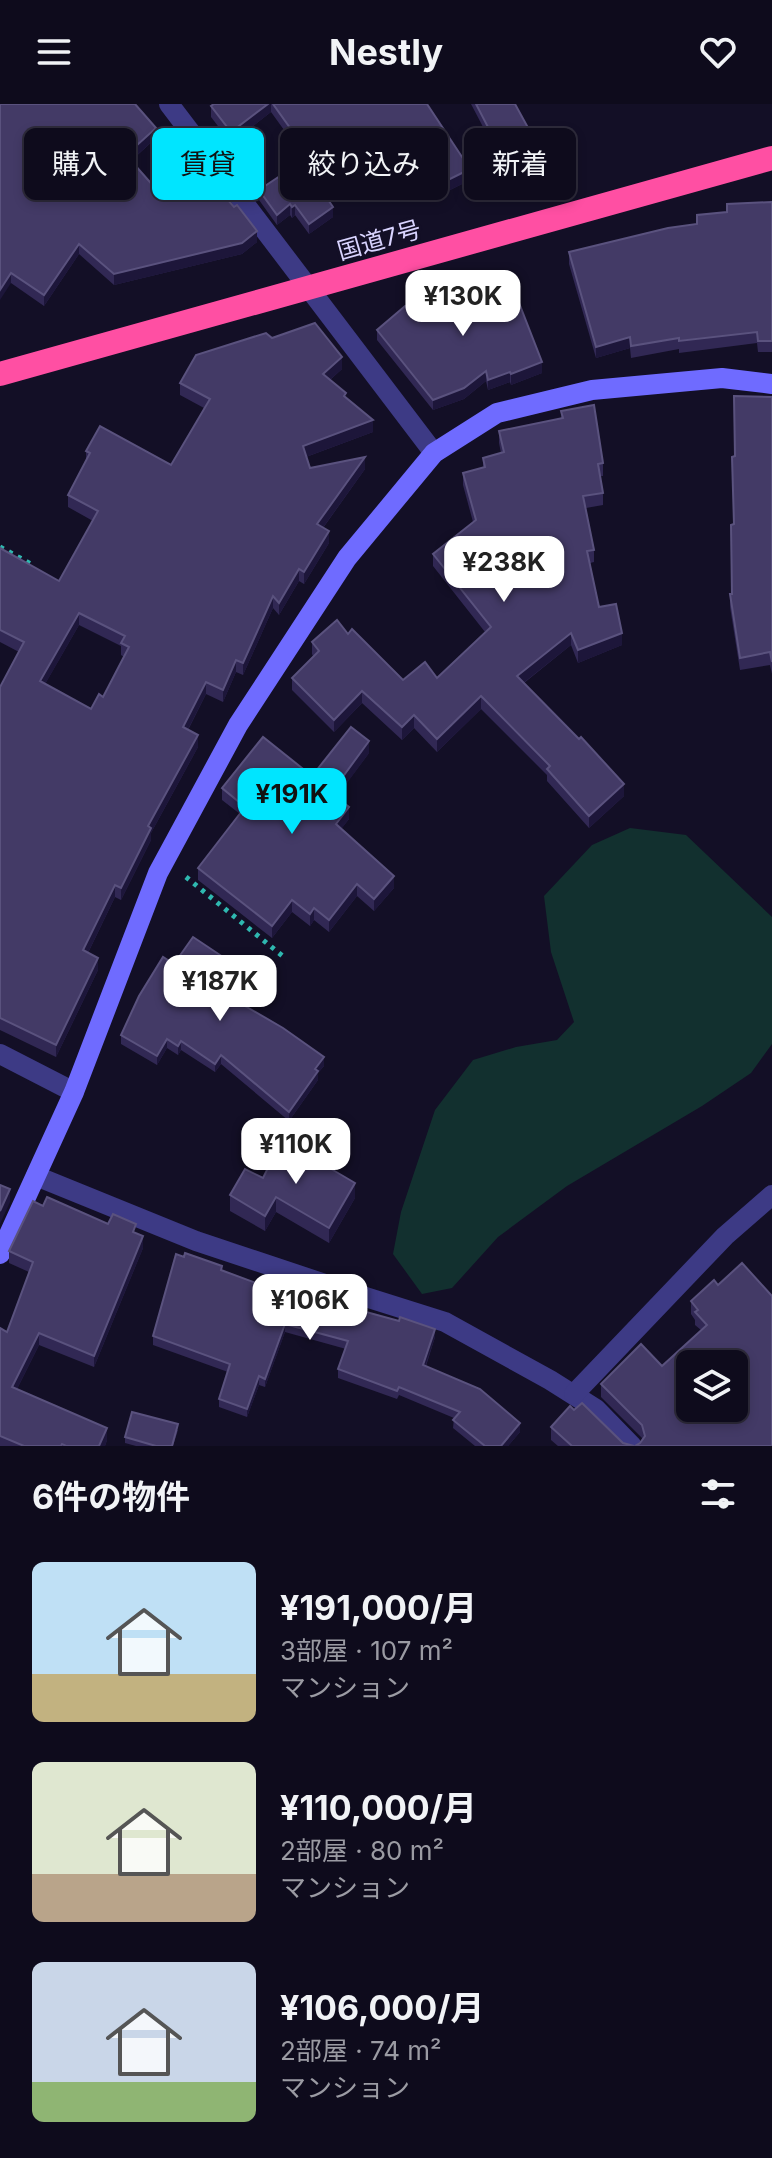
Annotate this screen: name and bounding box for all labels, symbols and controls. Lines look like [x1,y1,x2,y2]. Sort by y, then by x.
icon: menu [32,30,76,74]
text: Nestly [329,30,443,74]
icon: heart [696,30,740,74]
chip: 購入 [24,128,136,200]
chip: 賃貸 [152,128,264,200]
chip: 絞り込み [280,128,448,200]
chip: 新着 [464,128,576,200]
street label: 国道7号 [334,214,424,266]
pin: ¥130K [407,270,519,338]
text: ¥130K [423,280,503,311]
pin: ¥238K [448,536,560,604]
text: ¥238K [462,546,546,577]
pin: ¥191K [236,768,348,836]
text: ¥191K [256,778,328,809]
pin: ¥187K [164,955,276,1023]
text: ¥187K [182,965,258,996]
pin: ¥110K [240,1118,352,1186]
text: ¥110K [259,1128,333,1159]
pin: ¥106K [254,1274,366,1342]
text: ¥106K [270,1284,350,1315]
map controls [676,1350,748,1422]
button: layers [676,1350,748,1422]
icon: filters [696,1472,740,1516]
text: 6件の物件 [32,1476,190,1517]
text: ¥191,000/月 [280,1587,477,1628]
icon: home [96,1594,192,1690]
text: 3部屋 · 107 m² [280,1635,453,1666]
text: マンション [280,1672,410,1703]
text: ¥110,000/月 [280,1787,477,1828]
icon: home [96,1794,192,1890]
text: 2部屋 · 80 m² [280,1835,444,1866]
text: マンション [280,1872,410,1903]
text: ¥106,000/月 [280,1987,484,2028]
icon: home [96,1994,192,2090]
text: 2部屋 · 74 m² [280,2035,442,2066]
text: マンション [280,2072,410,2103]

